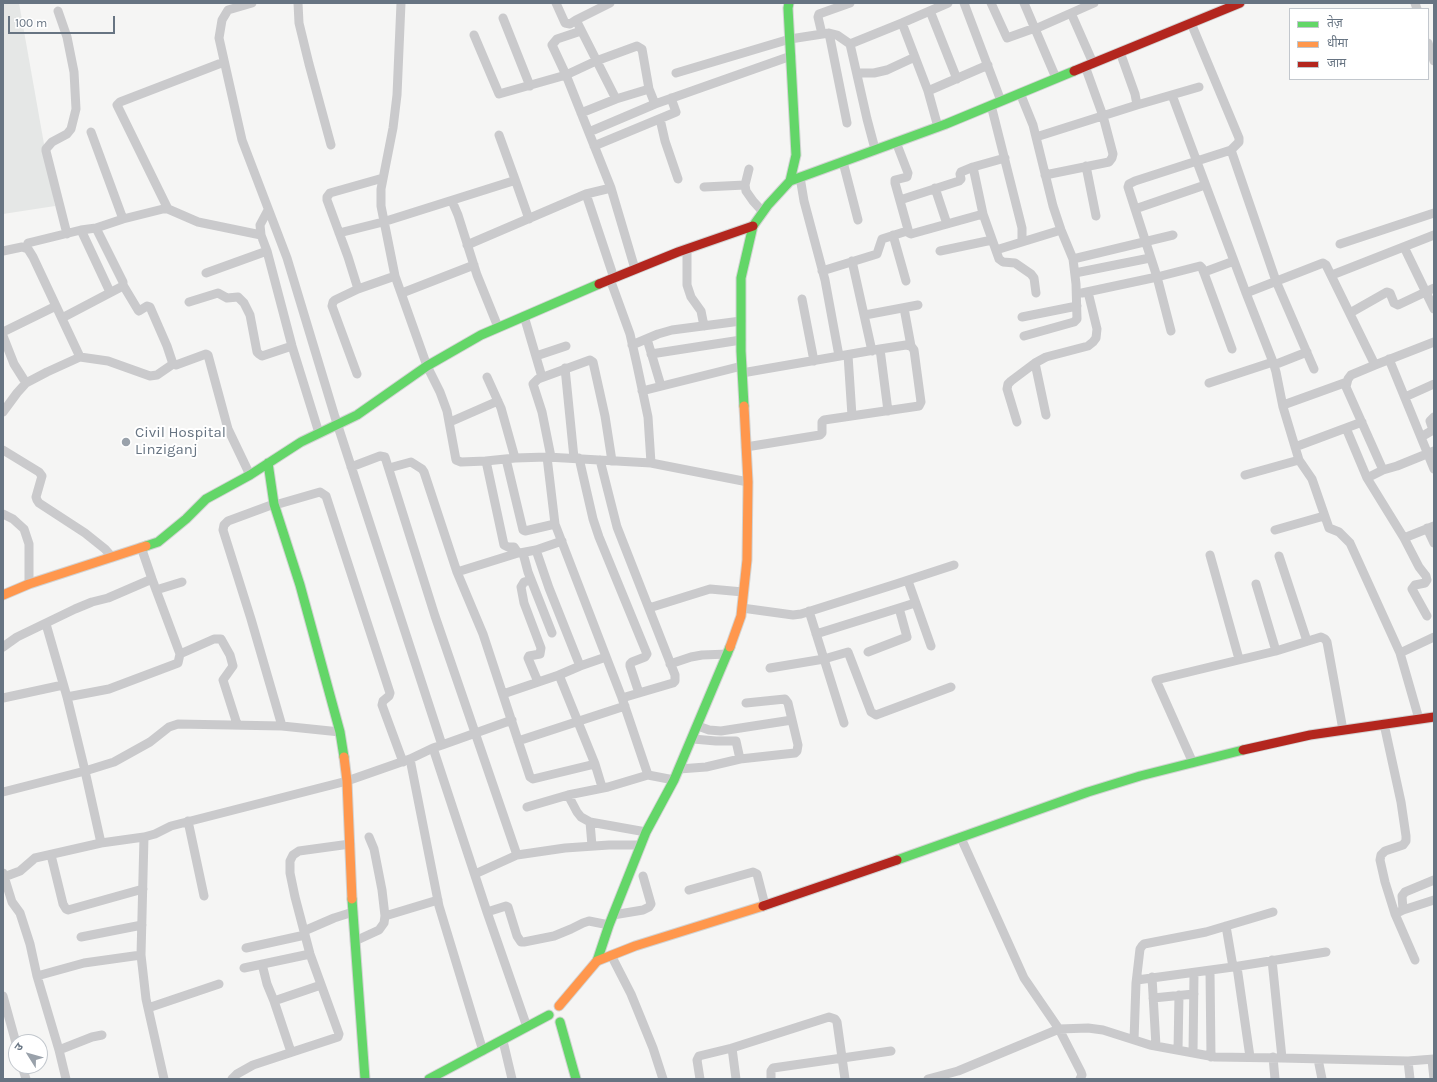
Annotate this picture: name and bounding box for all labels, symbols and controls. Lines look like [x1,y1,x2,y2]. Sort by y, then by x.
scale bar [10,8,117,34]
legend [1289,8,1429,80]
text: 100 m [15,16,47,30]
text: तेज़ [1327,16,1343,30]
text: धीमा [1327,36,1348,50]
text: जाम [1327,56,1346,70]
place label: Civil Hospital Linziganj [135,424,226,459]
marker: Civil Hospital Linziganj [120,436,132,448]
north arrow [8,1034,48,1074]
text: उ [12,1041,26,1054]

